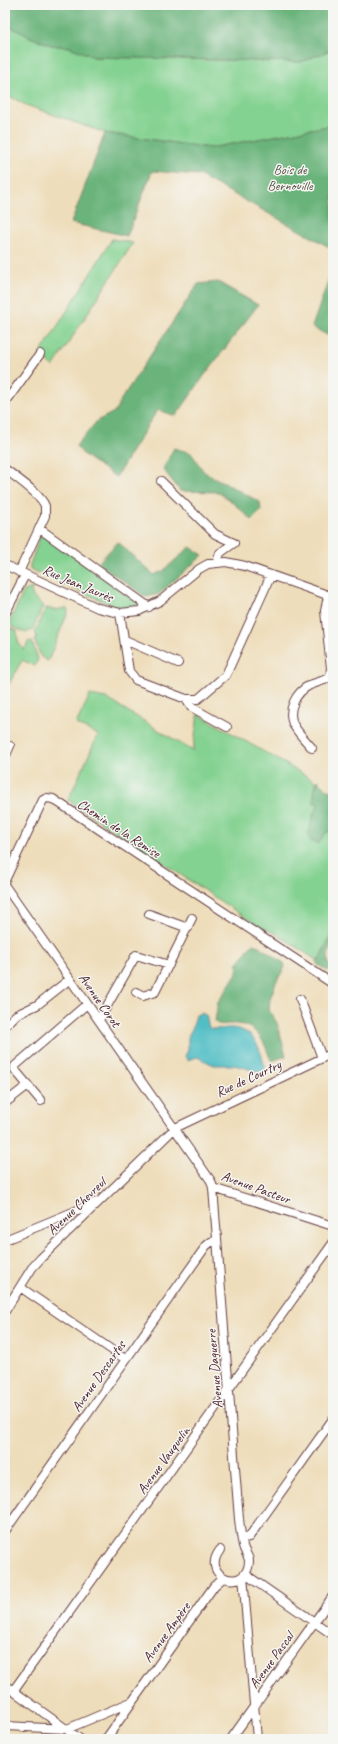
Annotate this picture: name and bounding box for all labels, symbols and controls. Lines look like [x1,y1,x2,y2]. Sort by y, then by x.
park label: Bois de Bernouille [267,161,314,194]
street label: Rue Jean Jaurès [40,561,116,606]
street label: Chemin de la Remise [74,795,165,862]
street label: Avenue Corot [75,970,125,1032]
street label: Rue de Courtry [213,1055,285,1101]
street label: Avenue Pasteur [219,1167,293,1208]
street label: Avenue Chevreul [44,1172,111,1238]
street label: Avenue Daguerre [202,1327,226,1409]
street label: Avenue Descartes [68,1337,130,1415]
street label: Avenue Vauquelin [133,1423,194,1497]
street label: Avenue Ampère [139,1598,195,1666]
street label: Avenue Pascal [245,1627,299,1692]

